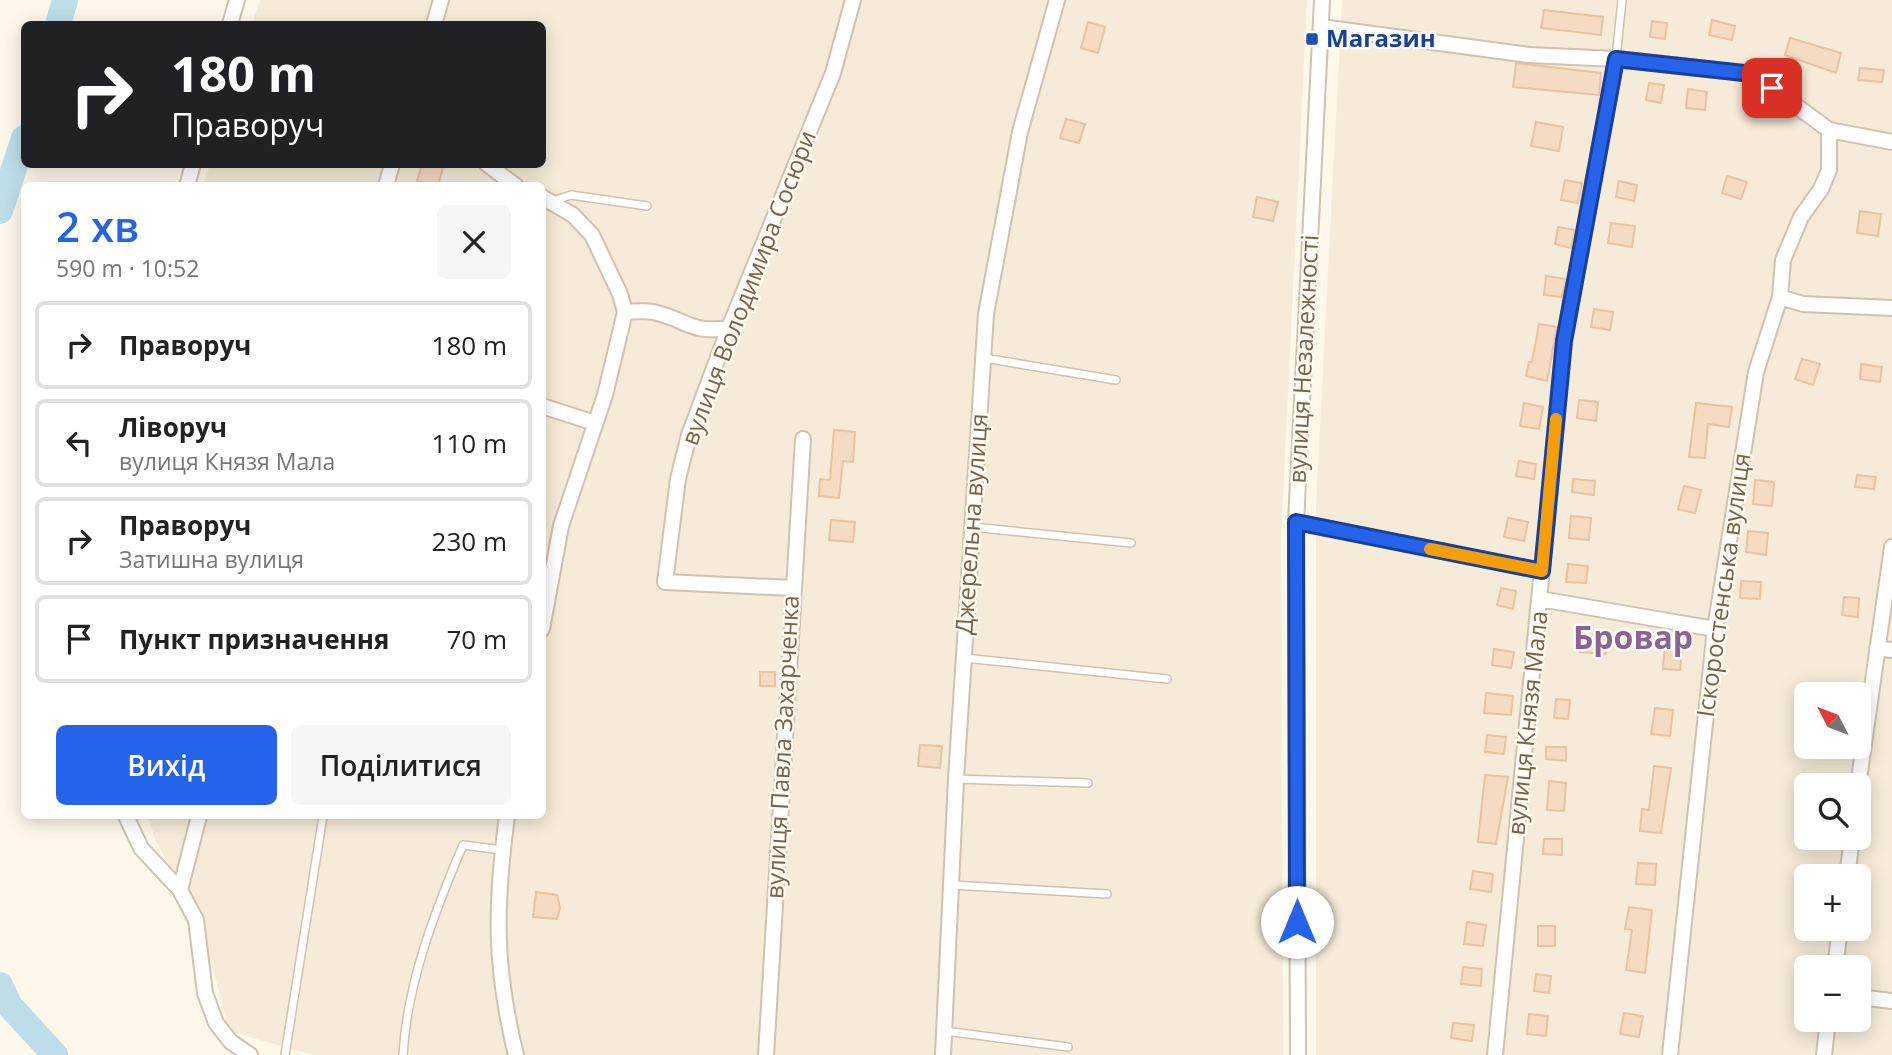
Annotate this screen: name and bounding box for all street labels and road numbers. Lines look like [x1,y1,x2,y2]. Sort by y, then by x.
street label: вулиця Володимира Сосюри [672,125,823,450]
street label: вулиця Незалежності [1280,234,1325,484]
street label: Джерельна вулиця [946,412,995,636]
street label: Іскоростенська вулиця [1688,451,1757,719]
street label: вулиця Павла Захарченка [757,594,806,900]
street label: вулиця Князя Мала [1498,609,1555,837]

